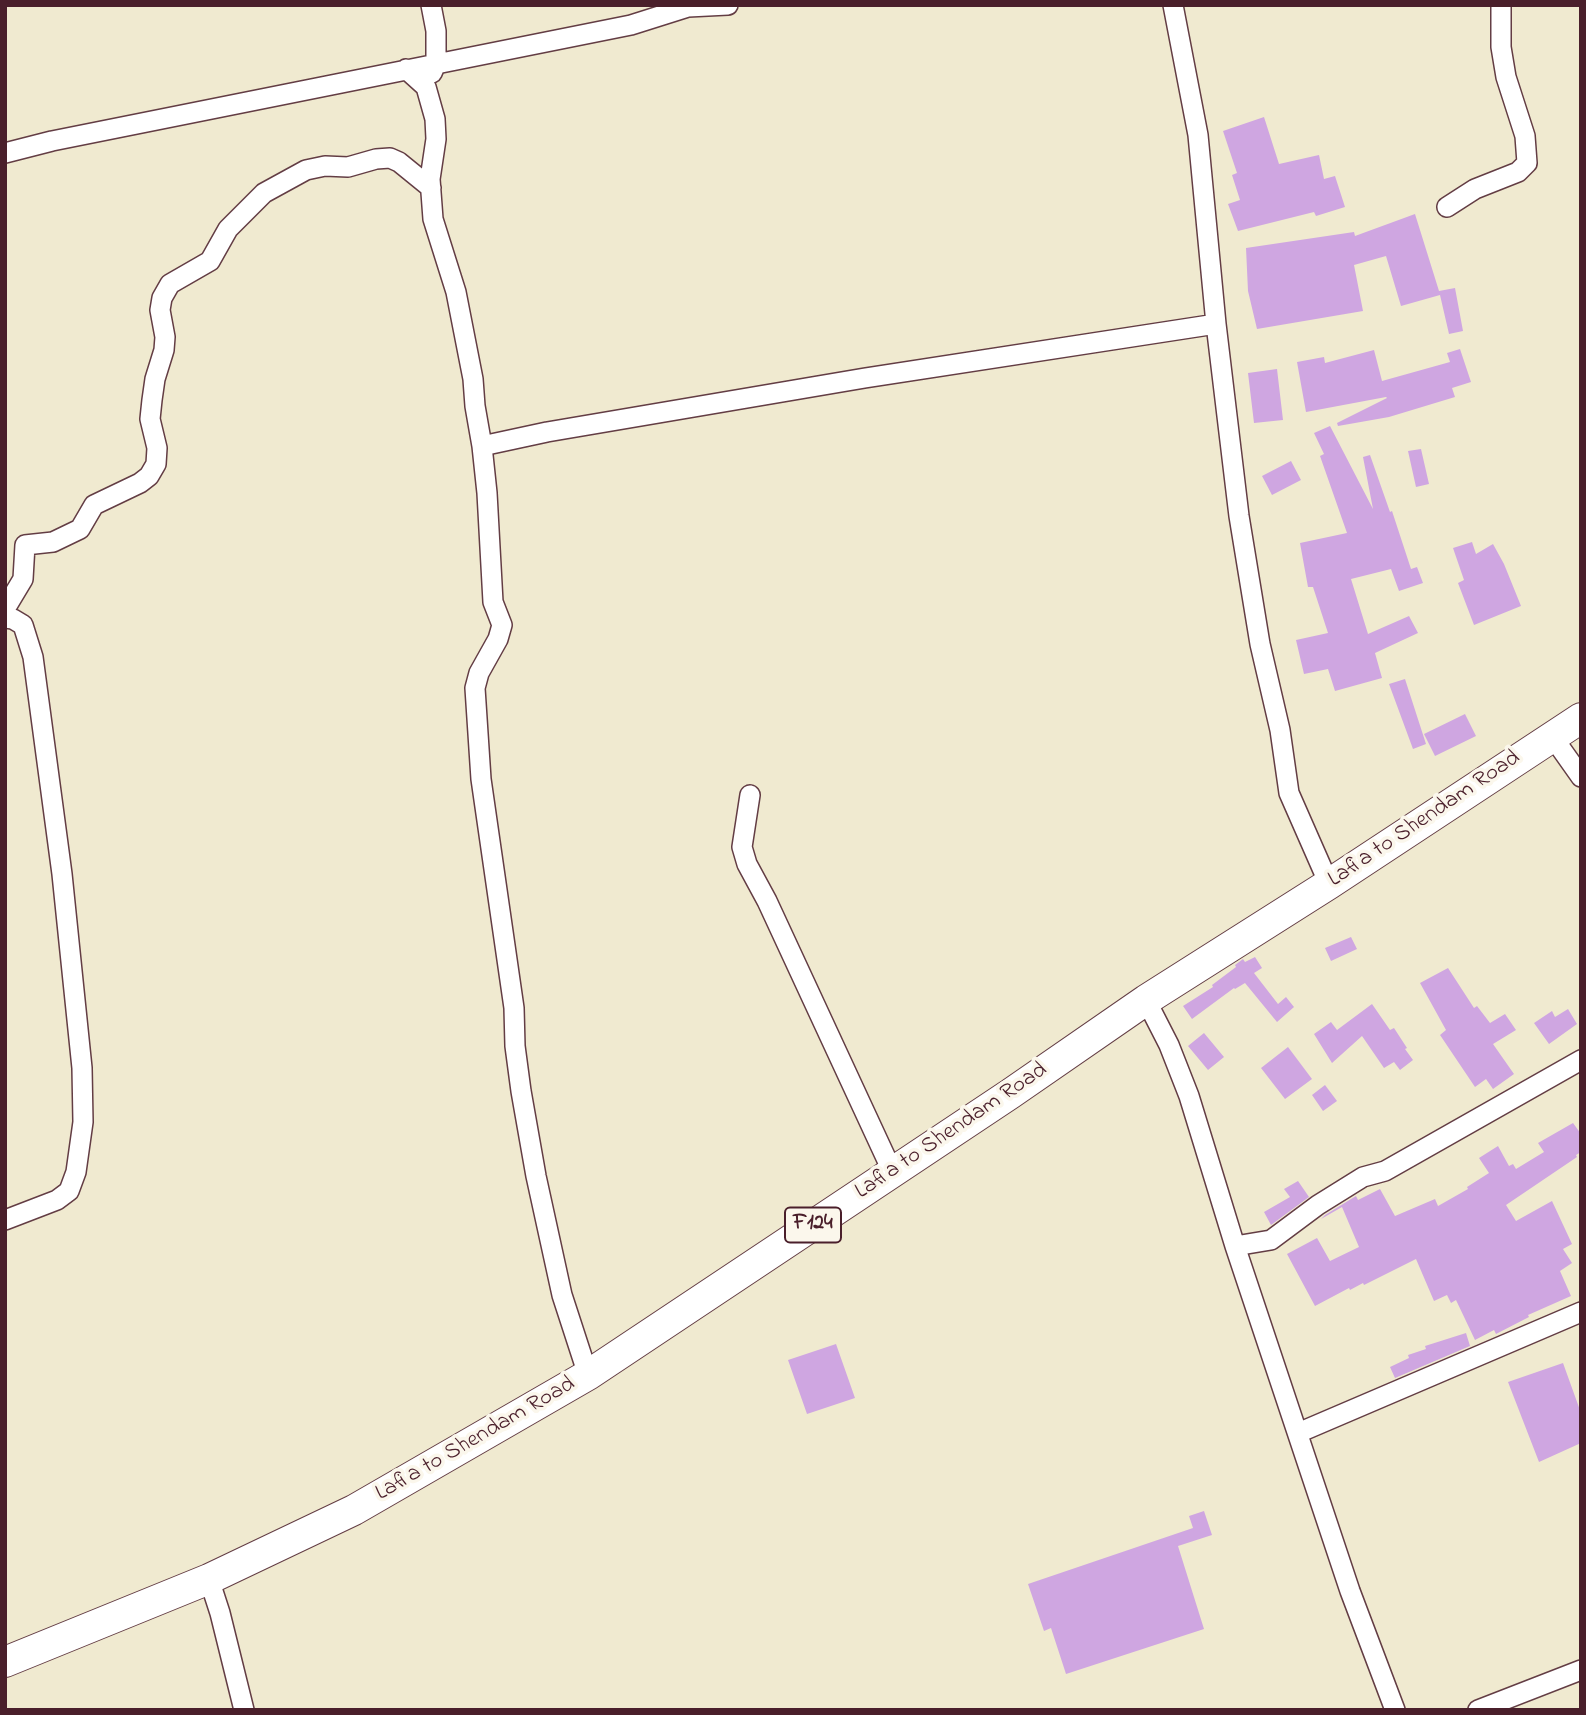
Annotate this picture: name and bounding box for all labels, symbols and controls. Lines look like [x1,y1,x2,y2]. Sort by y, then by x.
street label: Lafia to Shendam Road [1324,745,1526,895]
street label: Lafia to Shendam Road [851,1057,1053,1207]
road number: F124 [785,1208,841,1242]
street label: Lafia to Shendam Road [371,1372,581,1508]

